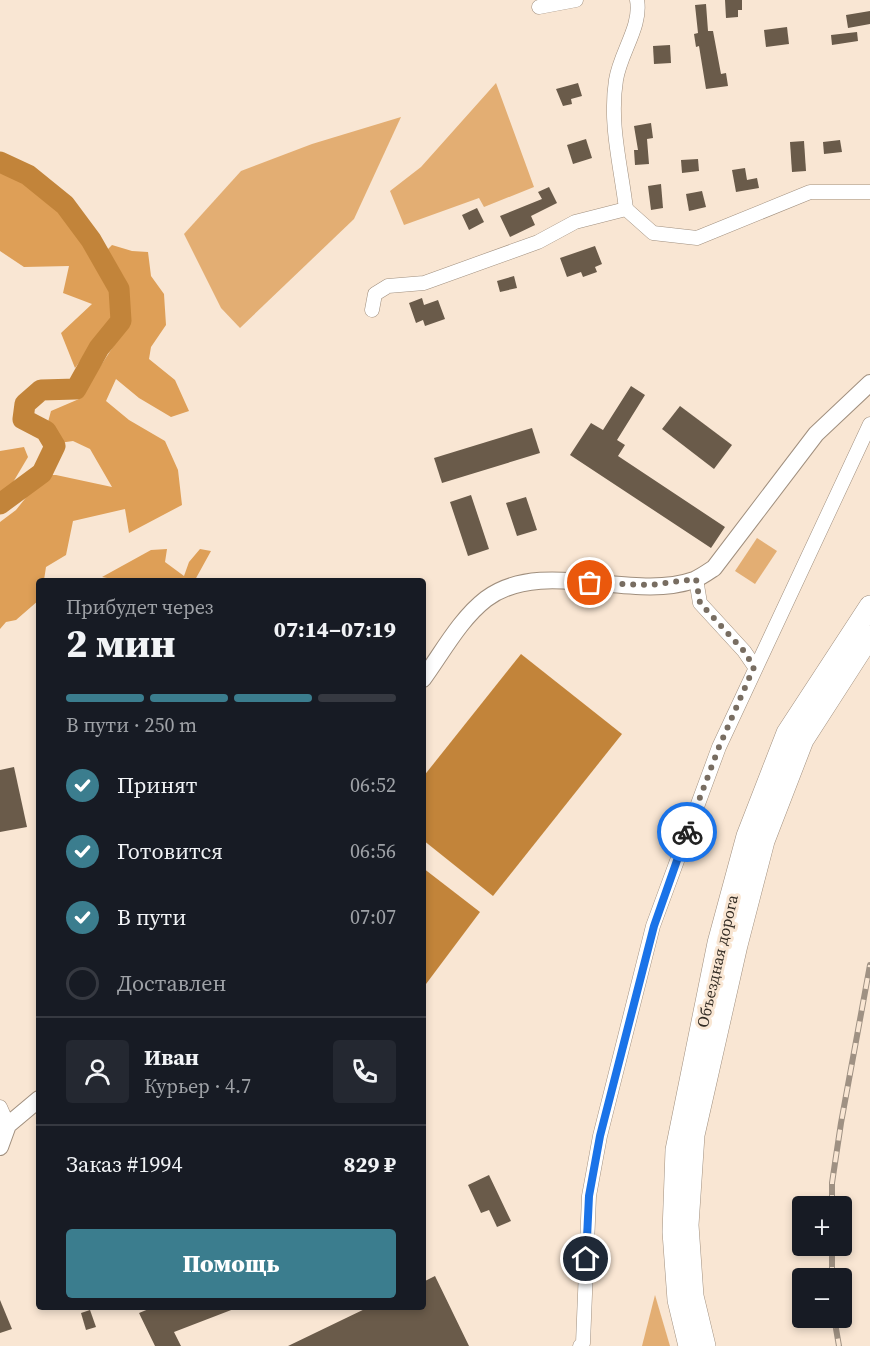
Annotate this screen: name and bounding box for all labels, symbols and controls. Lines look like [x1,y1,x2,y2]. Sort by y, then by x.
pin [564,557,615,608]
icon: bag [573,566,606,599]
text: Прибудет через [66,593,213,621]
text: 07:14–07:19 [274,614,396,644]
text: 2 мин [66,617,175,670]
text: В пути · 250 m [66,711,197,739]
icon: check [66,769,99,802]
text: Принят [117,770,197,800]
text: 06:52 [350,771,396,799]
courier [657,802,717,862]
icon: bike [671,816,704,849]
icon: check [66,835,99,868]
text: Готовится [117,836,223,866]
text: 06:56 [350,837,396,865]
street label: Объездная дорога [691,892,743,1030]
icon: check [66,901,99,934]
text: В пути [117,902,186,932]
text: 07:07 [350,903,396,931]
text: Доставлен [117,968,227,998]
button: person [66,1040,129,1103]
button: phone [333,1040,396,1103]
text: Иван [144,1042,199,1072]
text: Курьер · 4.7 [144,1072,251,1100]
text: Заказ #1994 [66,1149,182,1179]
text: 829 ₽ [344,1149,396,1179]
map controls [792,1196,852,1328]
button: + [792,1196,852,1256]
button: Помощь [66,1229,396,1298]
pin [560,1233,611,1284]
icon: home [569,1242,602,1275]
button: − [792,1268,852,1328]

